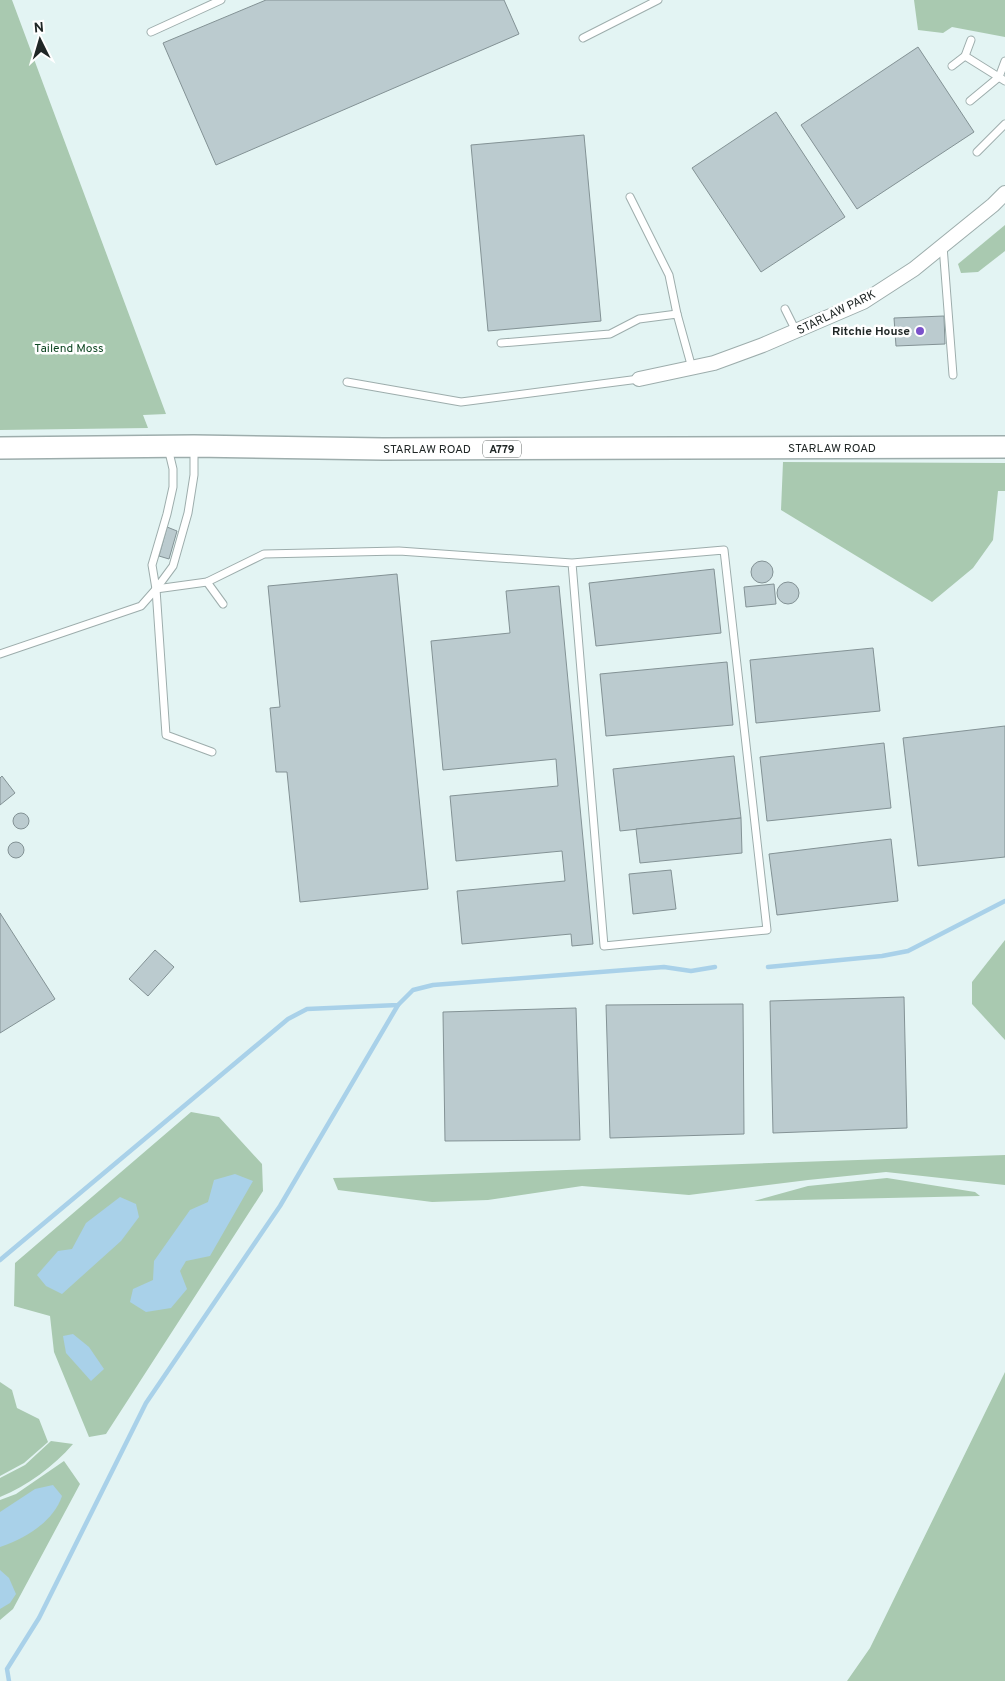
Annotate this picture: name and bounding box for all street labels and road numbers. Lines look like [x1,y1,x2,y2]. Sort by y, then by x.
street label: STARLAW PARK [794,287,879,339]
road number: A779 [483,440,521,458]
street label: STARLAW ROAD [788,441,876,457]
street label: STARLAW ROAD [383,442,471,458]

